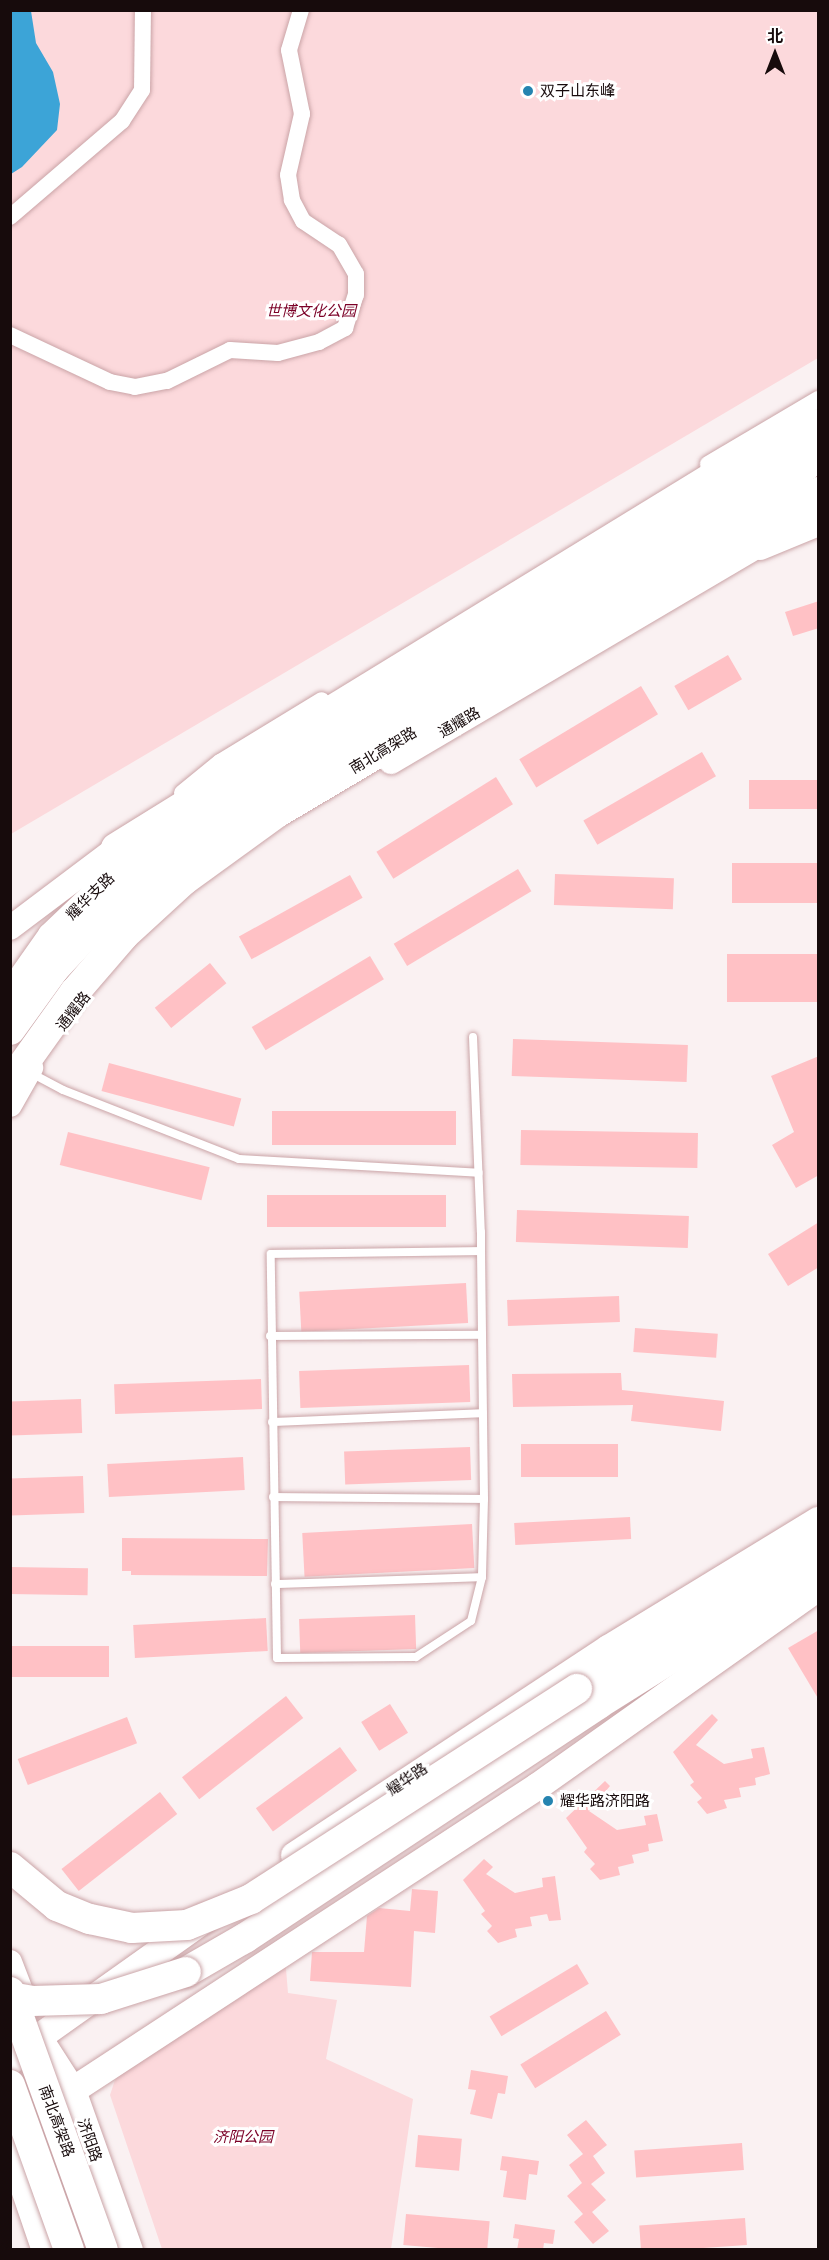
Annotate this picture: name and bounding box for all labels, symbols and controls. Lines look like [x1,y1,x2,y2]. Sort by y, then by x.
north arrow [745,24,805,84]
text: 北 [767,26,783,46]
place label: 双子山东峰 [540,82,615,100]
marker: 双子山东峰 [521,84,535,98]
park label: 世博文化公园 [266,302,356,320]
street label: 通耀路 [435,703,483,741]
street label: 南北高架路 [346,723,420,777]
street label: 耀华支路 [62,869,118,923]
street label: 通耀路 [52,988,94,1034]
street label: 耀华路 [383,1759,431,1799]
place label: 耀华路济阳路 [560,1792,650,1810]
marker: 耀华路济阳路 [541,1794,555,1808]
street label: 南北高架路 [36,2083,78,2159]
street label: 济阳路 [74,2116,106,2164]
park label: 济阳公园 [213,2128,273,2146]

